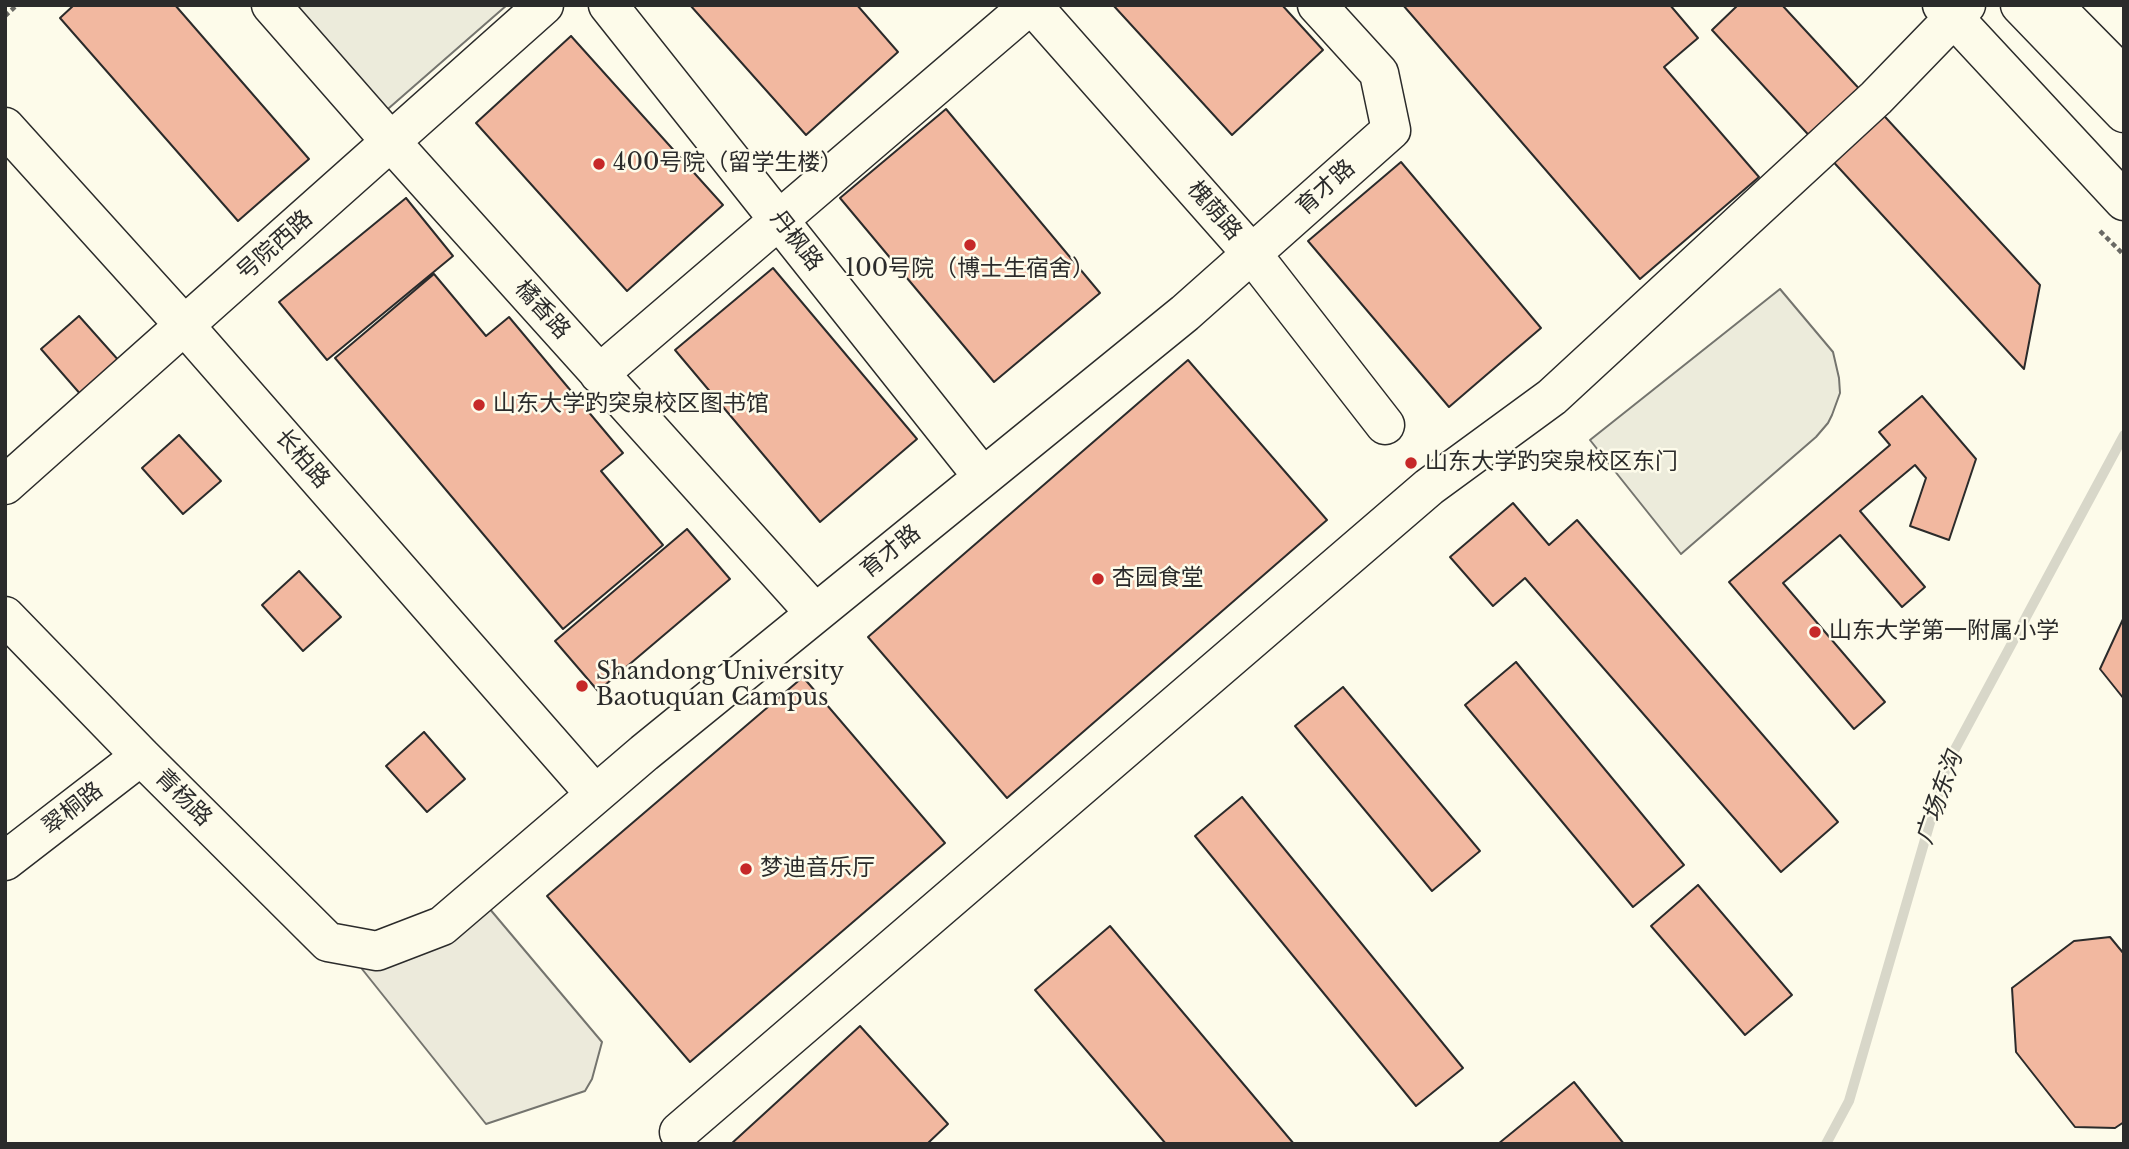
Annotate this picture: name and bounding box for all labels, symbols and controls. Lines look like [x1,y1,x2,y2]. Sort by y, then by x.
place label: 400号院（留学生楼） [613,150,843,178]
street label: 育才路 [1291,155,1361,221]
marker: 400号院（留学生楼） [591,156,607,172]
street label: 槐荫路 [1181,176,1247,246]
street label: 号院西路 [232,205,318,287]
street label: 丹枫路 [764,205,828,277]
marker: 100号院（博士生宿舍） [962,237,978,253]
place label: 100号院（博士生宿舍） [845,256,1095,284]
street label: 橘香路 [509,275,575,345]
place label: 山东大学趵突泉校区图书馆 [493,391,769,419]
marker: 山东大学趵突泉校区图书馆 [471,397,487,413]
street label: 长柏路 [269,424,335,494]
place label: 山东大学趵突泉校区东门 [1425,449,1678,477]
marker: 山东大学趵突泉校区东门 [1403,455,1419,471]
street label: 育才路 [856,520,926,584]
place label: 杏园食堂 [1112,565,1204,593]
marker: 杏园食堂 [1090,571,1106,587]
place label: 山东大学第一附属小学 [1829,618,2059,646]
marker: 山东大学第一附属小学 [1807,624,1823,640]
place label: Shandong University Baotuquan Campus [596,659,844,713]
marker: Shandong University Baotuquan Campus [574,678,590,694]
water label: 广场东沟 [1911,748,1969,848]
street label: 青杨路 [149,764,217,832]
street label: 翠桐路 [37,777,109,841]
place label: 梦迪音乐厅 [760,855,875,883]
marker: 梦迪音乐厅 [738,861,754,877]

